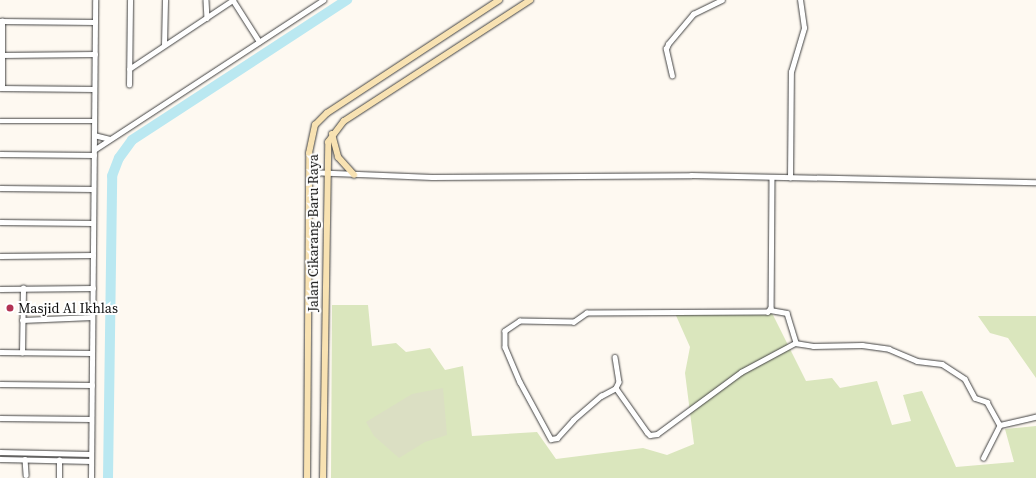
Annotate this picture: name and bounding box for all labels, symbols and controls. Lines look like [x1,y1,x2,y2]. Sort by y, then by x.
street label: Jalan Cikarang Baru Raya [305,154,321,312]
place label: Masjid Al Ikhlas [18,300,118,316]
marker: Masjid Al Ikhlas [5,303,15,313]

